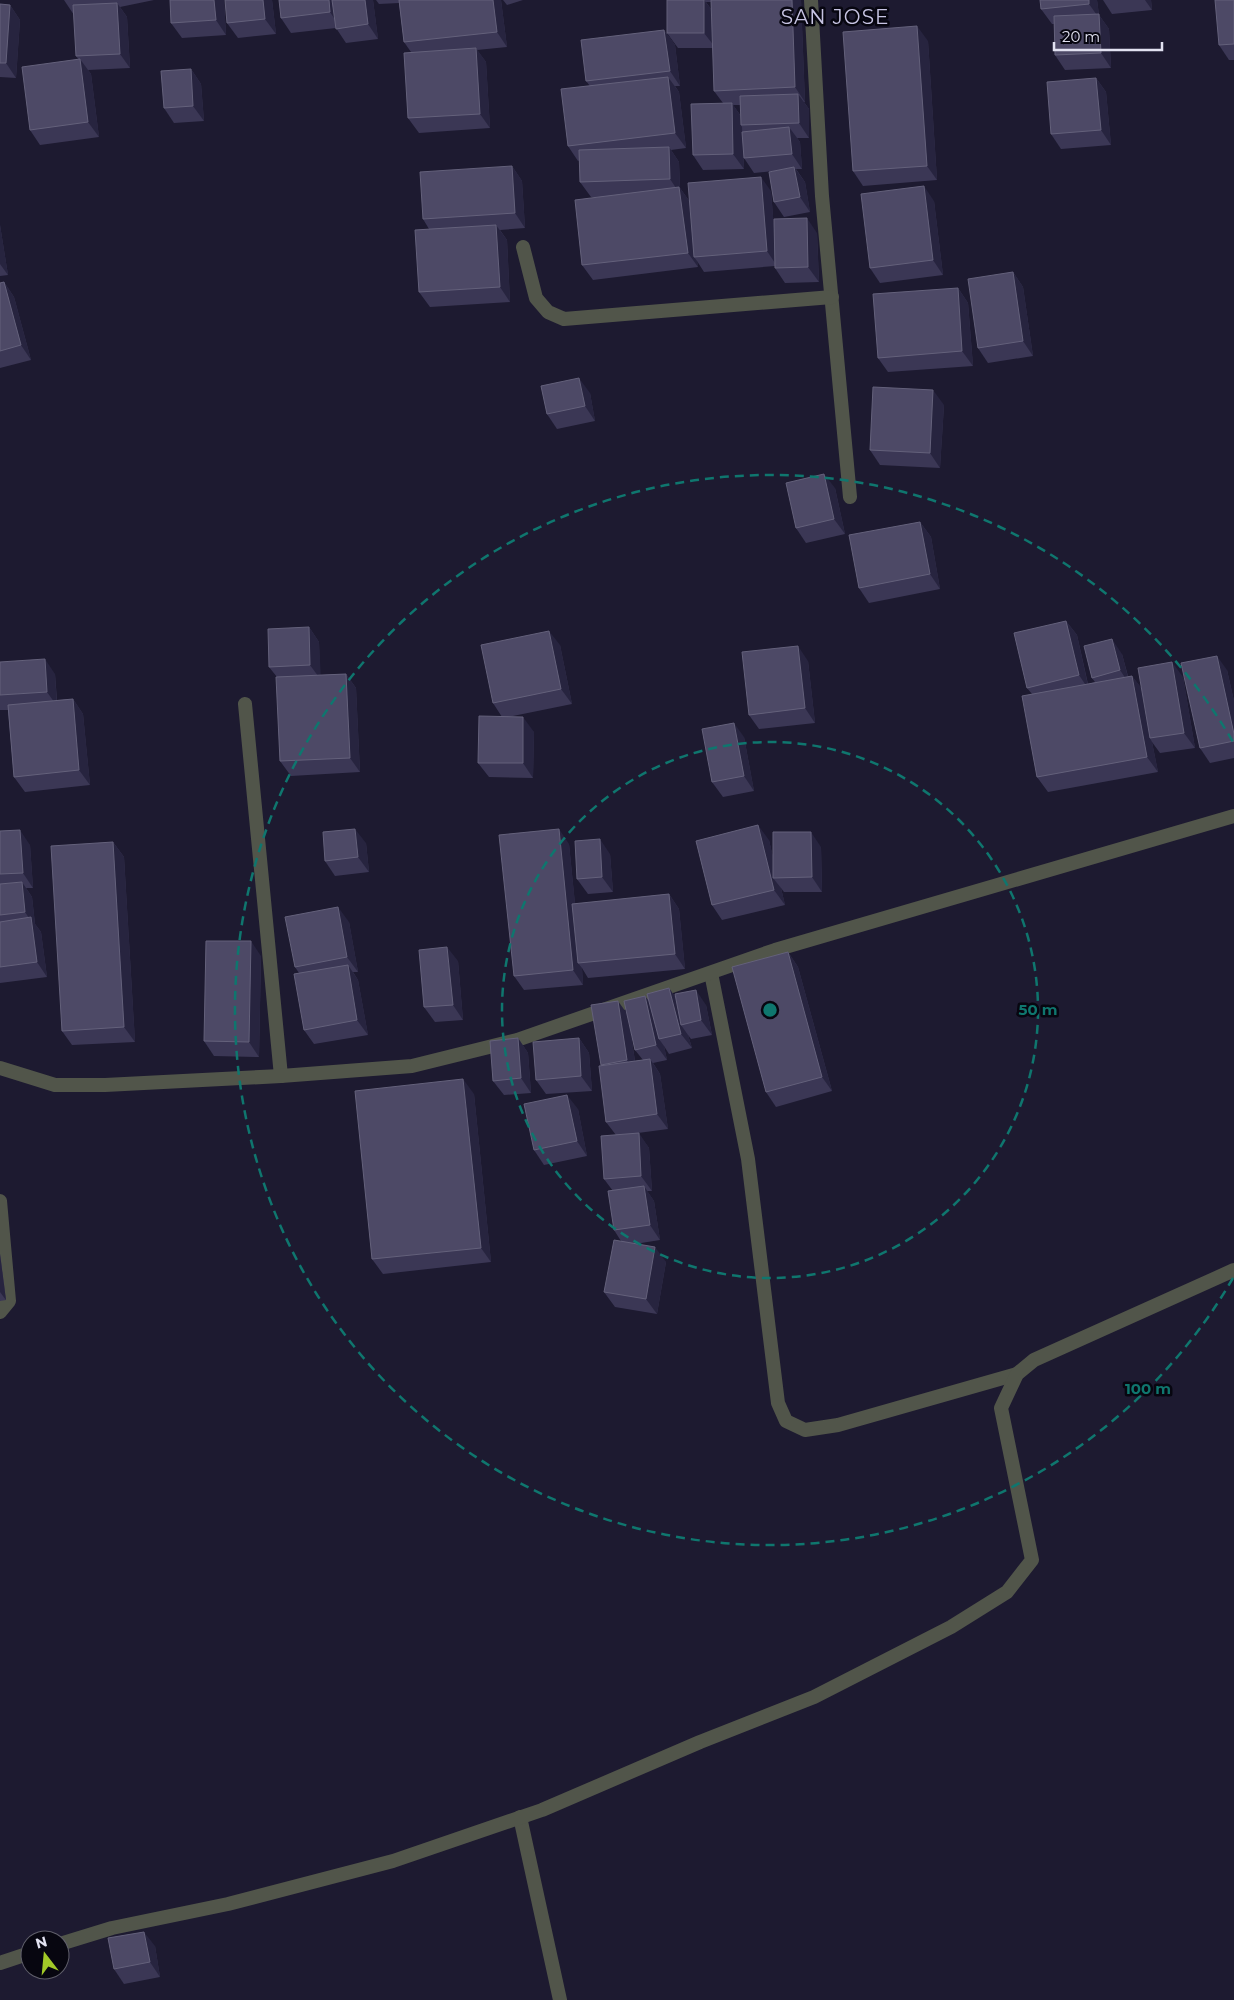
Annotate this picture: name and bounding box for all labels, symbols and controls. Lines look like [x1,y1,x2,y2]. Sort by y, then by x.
district label: SAN JOSE [781,5,889,29]
scale bar [1054,20,1162,52]
text: 20 m [1062,27,1100,46]
text: 50 m [1018,1000,1058,1019]
centre of rings [761,1001,779,1019]
text: 100 m [1125,1379,1171,1398]
north arrow [20,1930,70,1980]
text: N [33,1932,49,1953]

